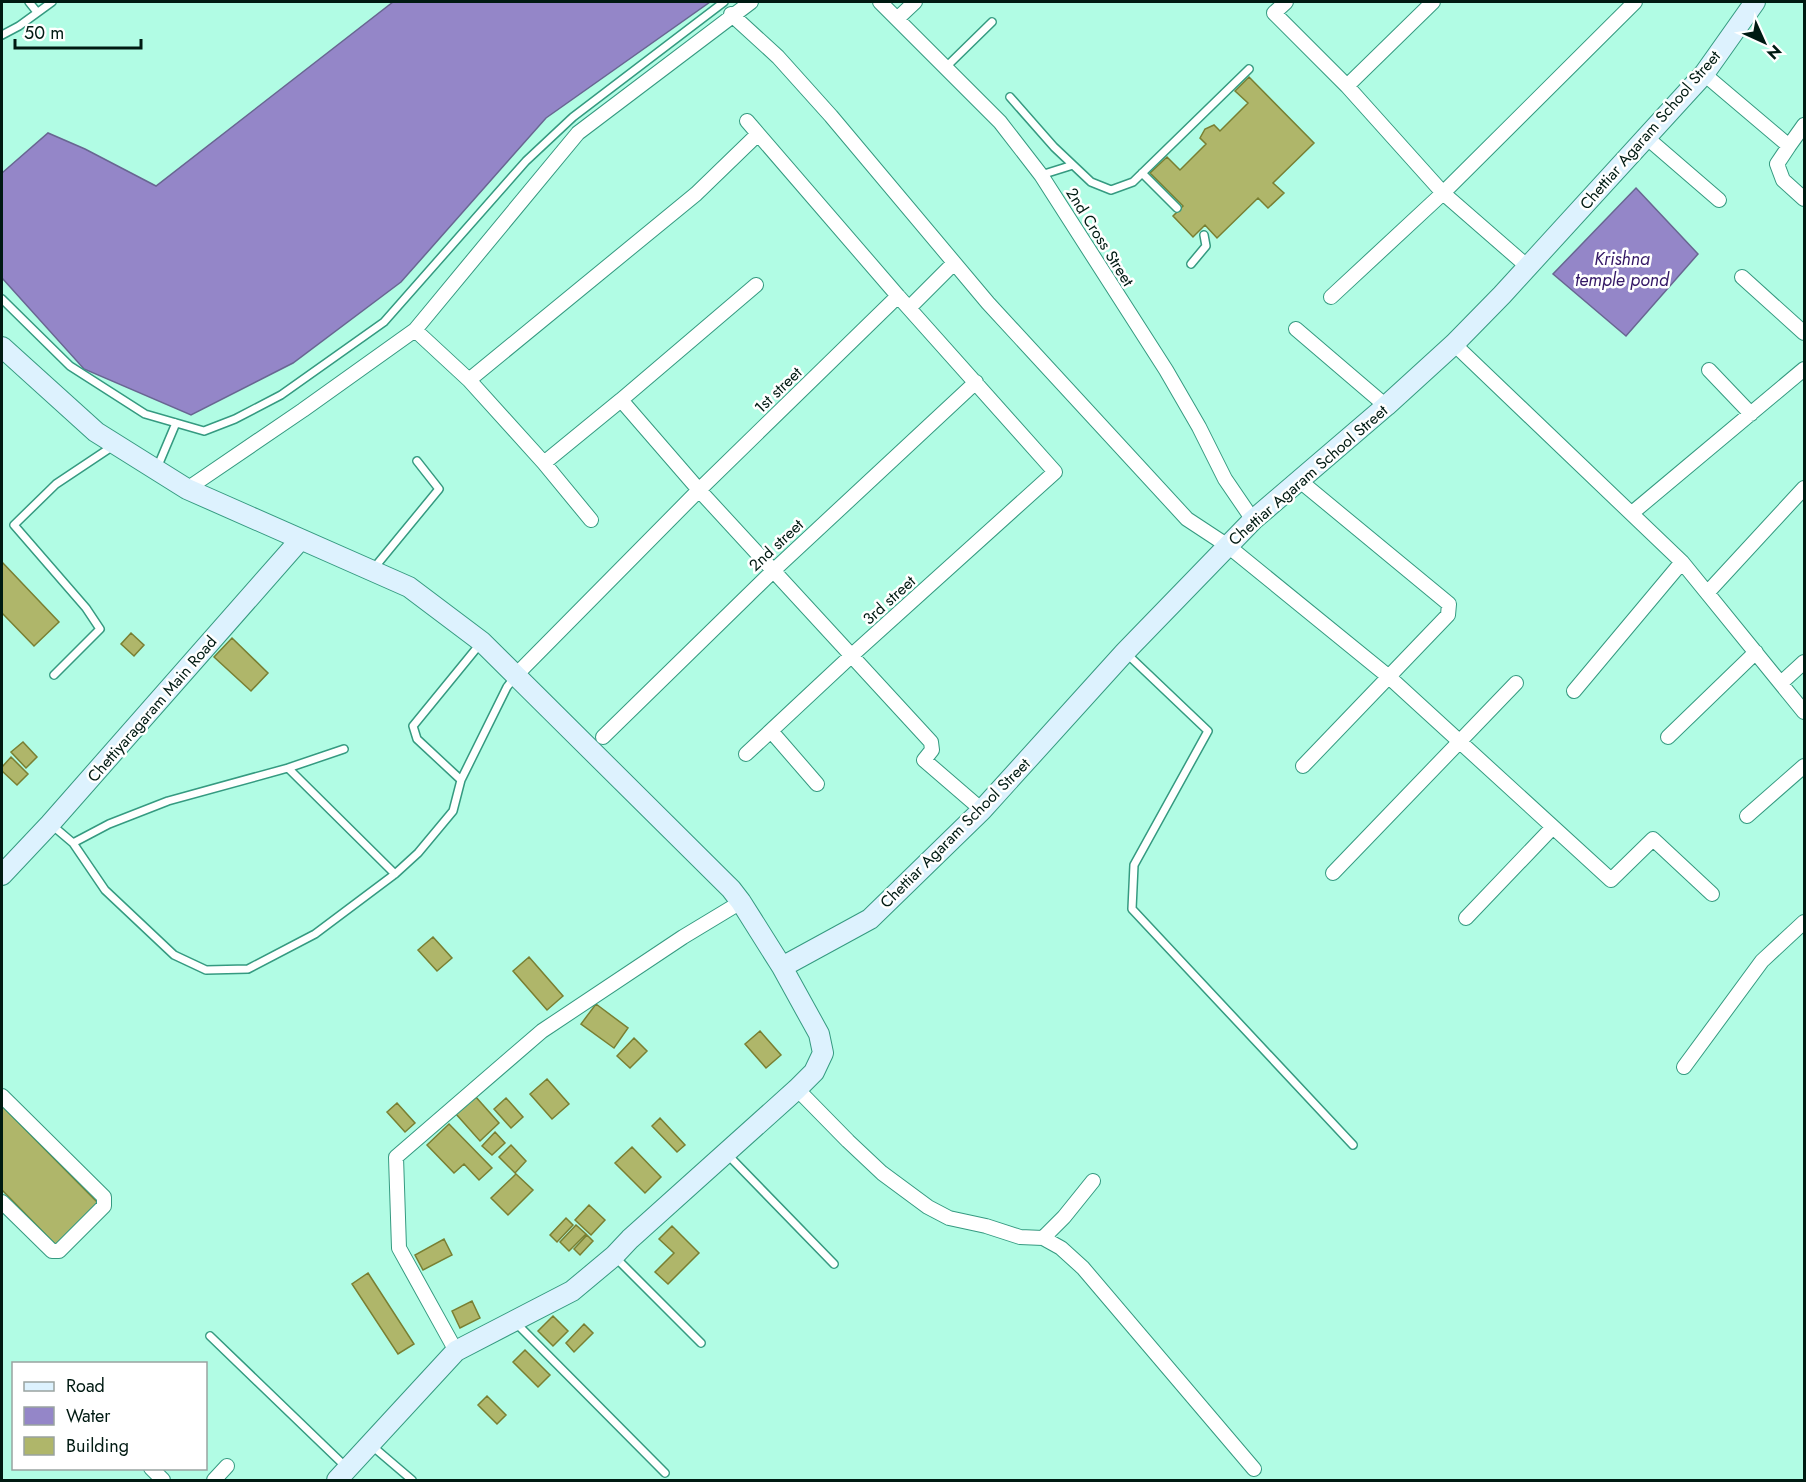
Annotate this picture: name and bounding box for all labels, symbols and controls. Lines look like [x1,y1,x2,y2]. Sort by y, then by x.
scale bar [15,12,141,50]
north arrow [1734,12,1794,72]
text: 50 m [24,20,64,46]
text: N [1762,40,1787,65]
street label: Chettiar Agaram School Street [1574,45,1726,215]
street label: 2nd Cross Street [1061,183,1140,291]
water label: Krishna temple pond [1575,246,1670,293]
street label: 1st street [749,361,807,418]
street label: Chettiar Agaram School Street [1223,399,1393,551]
street label: 2nd street [744,514,809,576]
street label: 3rd street [858,570,921,630]
street label: Chettiyaragaram Main Road [82,631,222,787]
street label: Chettiar Agaram School Street [875,753,1035,913]
legend [12,1362,207,1470]
text: Road [66,1373,105,1399]
text: Water [66,1403,111,1429]
text: Building [66,1433,129,1459]

